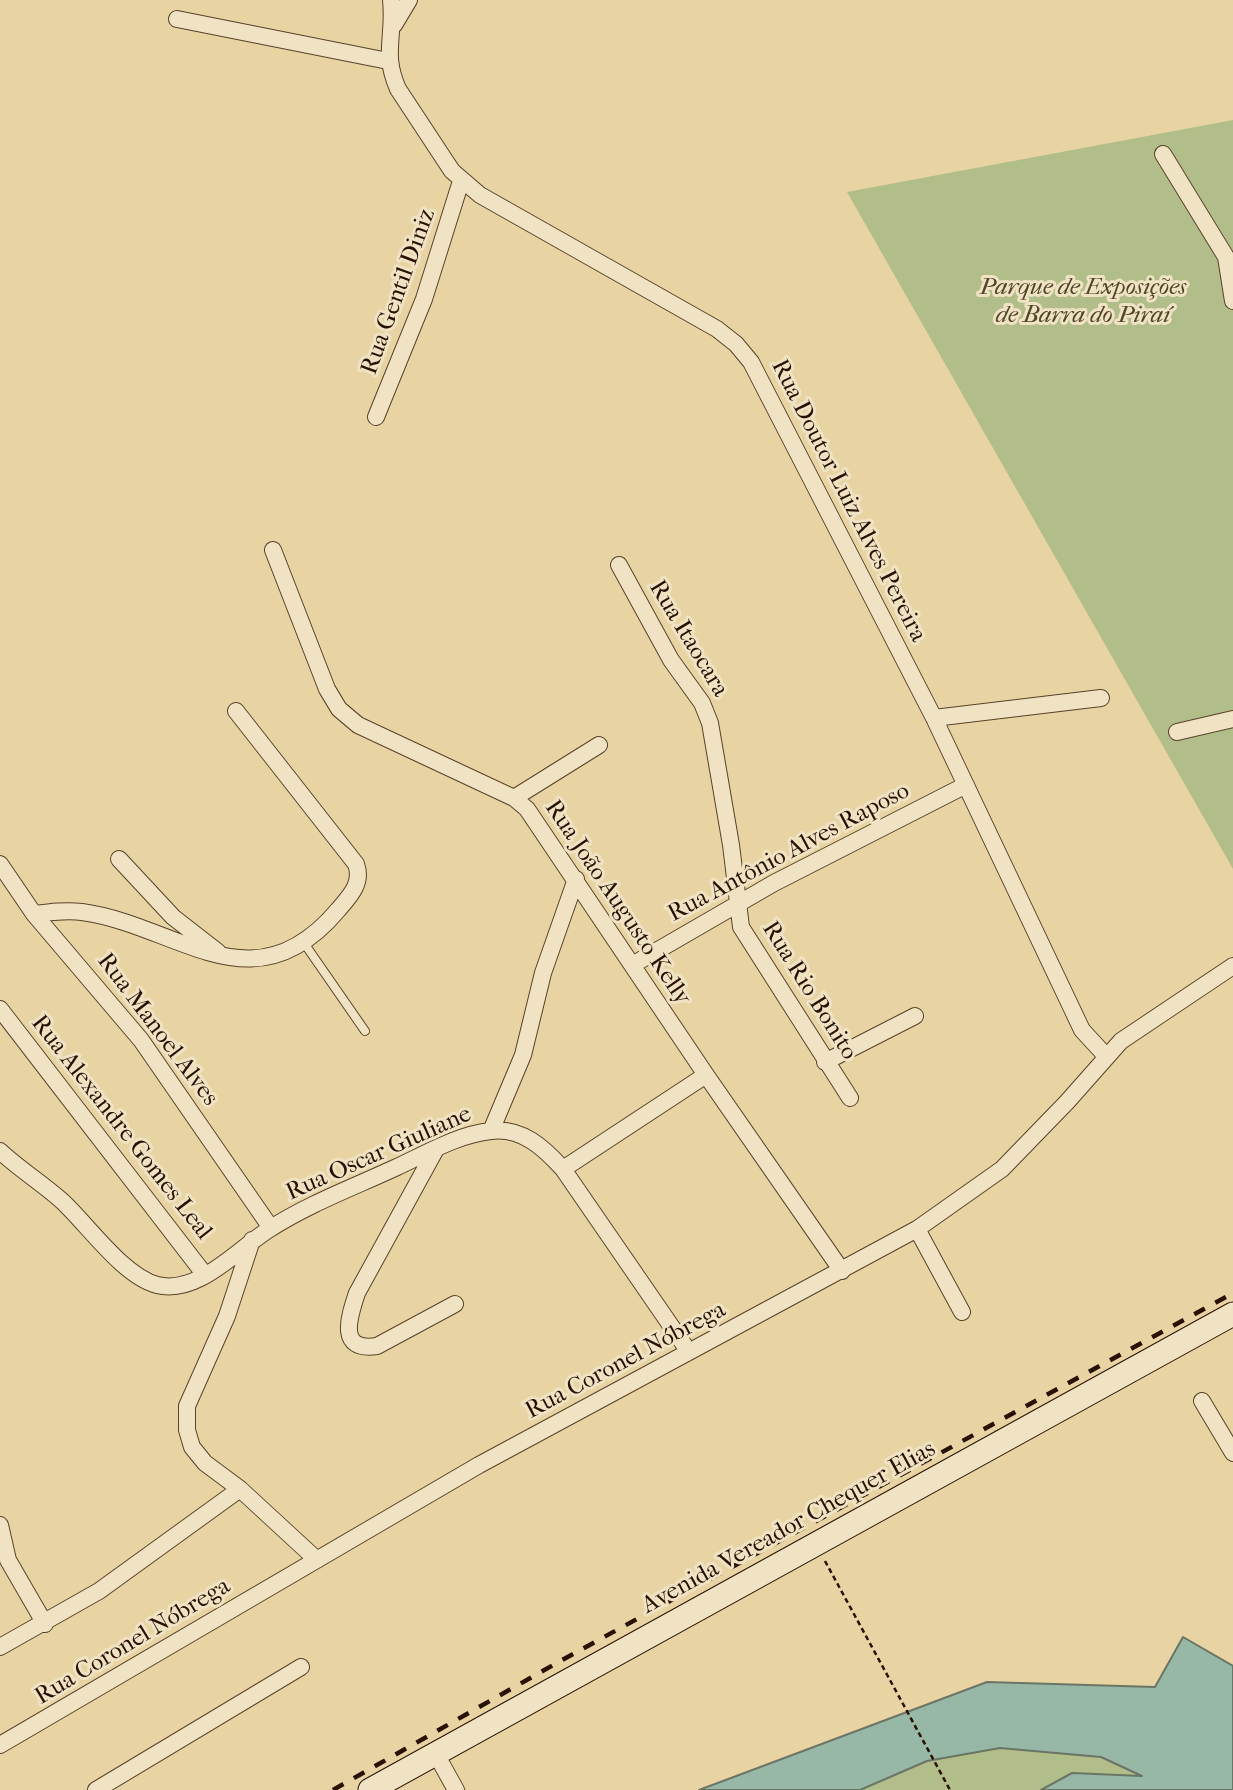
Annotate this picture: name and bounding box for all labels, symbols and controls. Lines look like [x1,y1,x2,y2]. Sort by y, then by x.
street label: Rua Gentil Diniz [356,205,442,379]
park label: Parque de Exposições de Barra do Piraí [980,274,1186,330]
street label: Rua Doutor Luiz Alves Pereira [764,355,932,647]
street label: Rua Itaocara [642,576,734,702]
street label: Rua Antônio Alves Raposo [663,777,915,929]
street label: Rua João Augusto Kelly [538,795,696,1011]
street label: Rua Rio Bonito [755,917,863,1065]
street label: Rua Manoel Alves [90,948,224,1112]
street label: Rua Alexandre Gomes Leal [24,1010,218,1246]
street label: Rua Oscar Giuliane [282,1100,476,1208]
street label: Rua Coronel Nóbrega [521,1296,731,1426]
street label: Avenida Vereador Chequer Elias [637,1435,941,1621]
street label: Rua Coronel Nóbrega [30,1572,236,1712]

